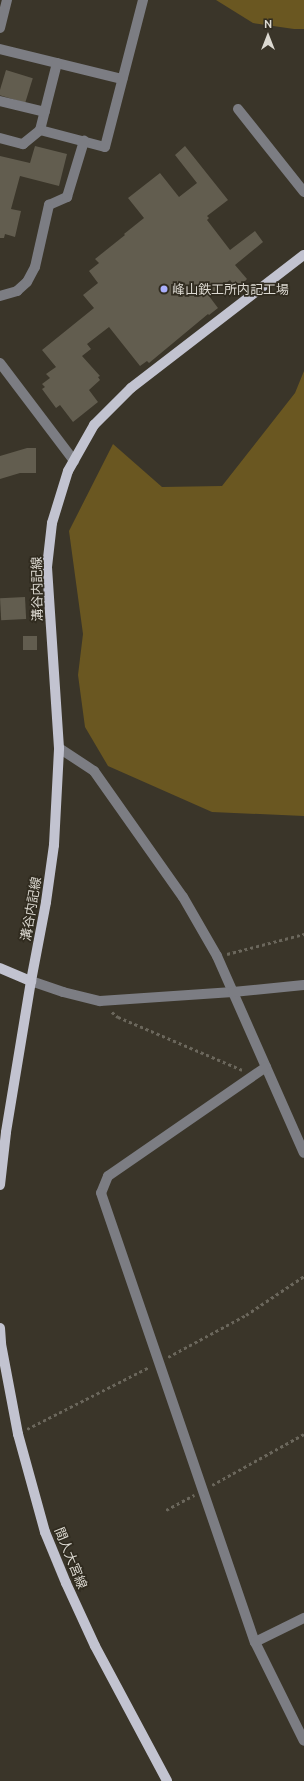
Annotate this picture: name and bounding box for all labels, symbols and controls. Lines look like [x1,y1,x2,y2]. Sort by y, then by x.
north arrow [248,16,288,56]
text: N [264,18,272,30]
place label: 峰山鉄工所内記工場 [172,281,289,297]
marker: 峰山鉄工所内記工場 [159,284,169,294]
street label: 溝谷内記線 [29,556,45,622]
street label: 溝谷内記線 [18,876,44,942]
street label: 間人大宮線 [52,1525,90,1591]

